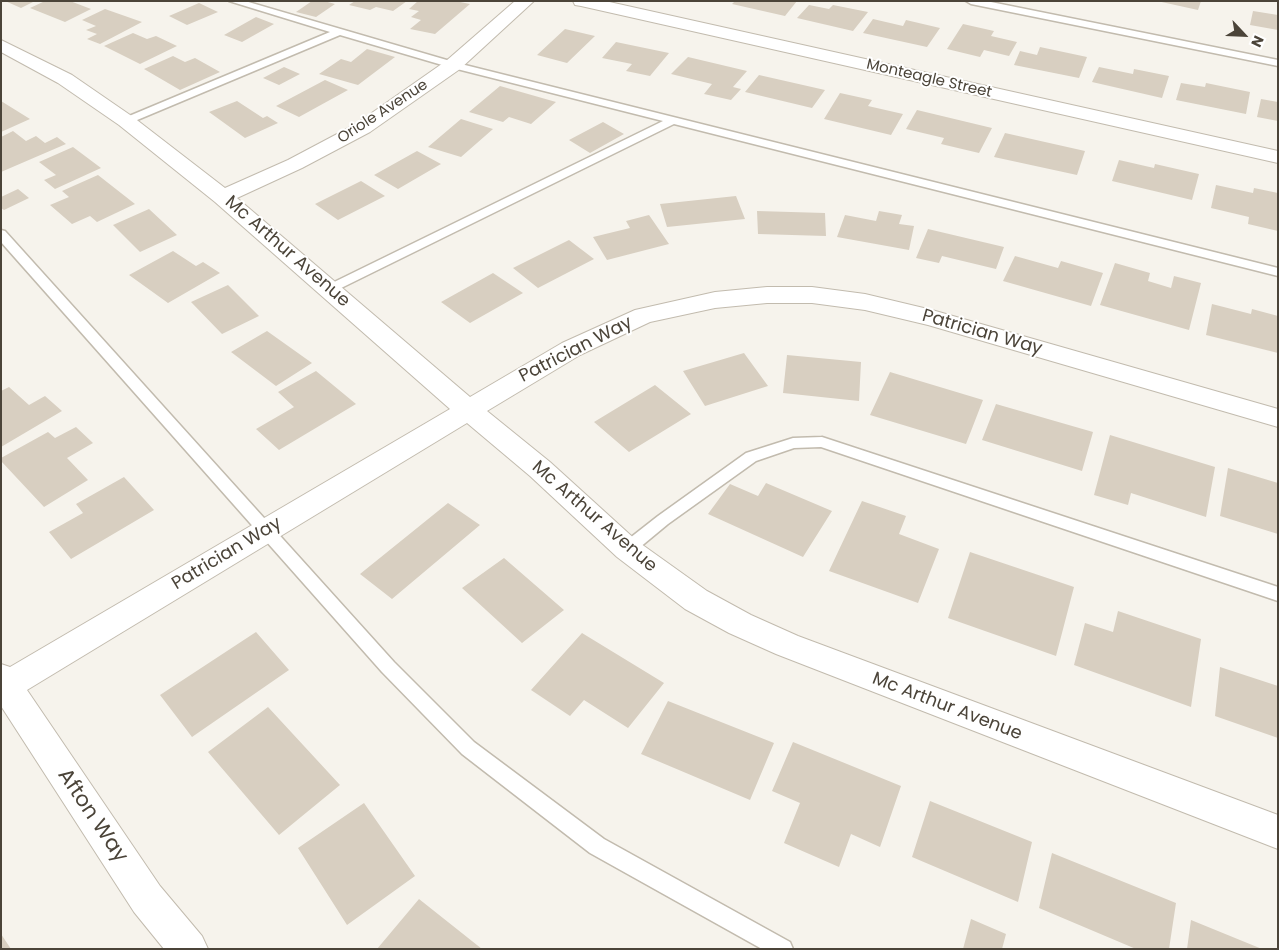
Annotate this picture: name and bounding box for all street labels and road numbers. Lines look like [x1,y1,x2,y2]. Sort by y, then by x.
street label: Monteagle Street [865,56,993,102]
street label: Oriole Avenue [334,76,432,148]
street label: Mc Arthur Avenue [220,192,354,312]
street label: Patrician Way [919,306,1045,360]
street label: Patrician Way [516,312,636,388]
street label: Mc Arthur Avenue [527,457,661,577]
street label: Patrician Way [168,513,286,595]
street label: Mc Arthur Avenue [869,668,1025,746]
street label: Afton Way [51,764,133,868]

